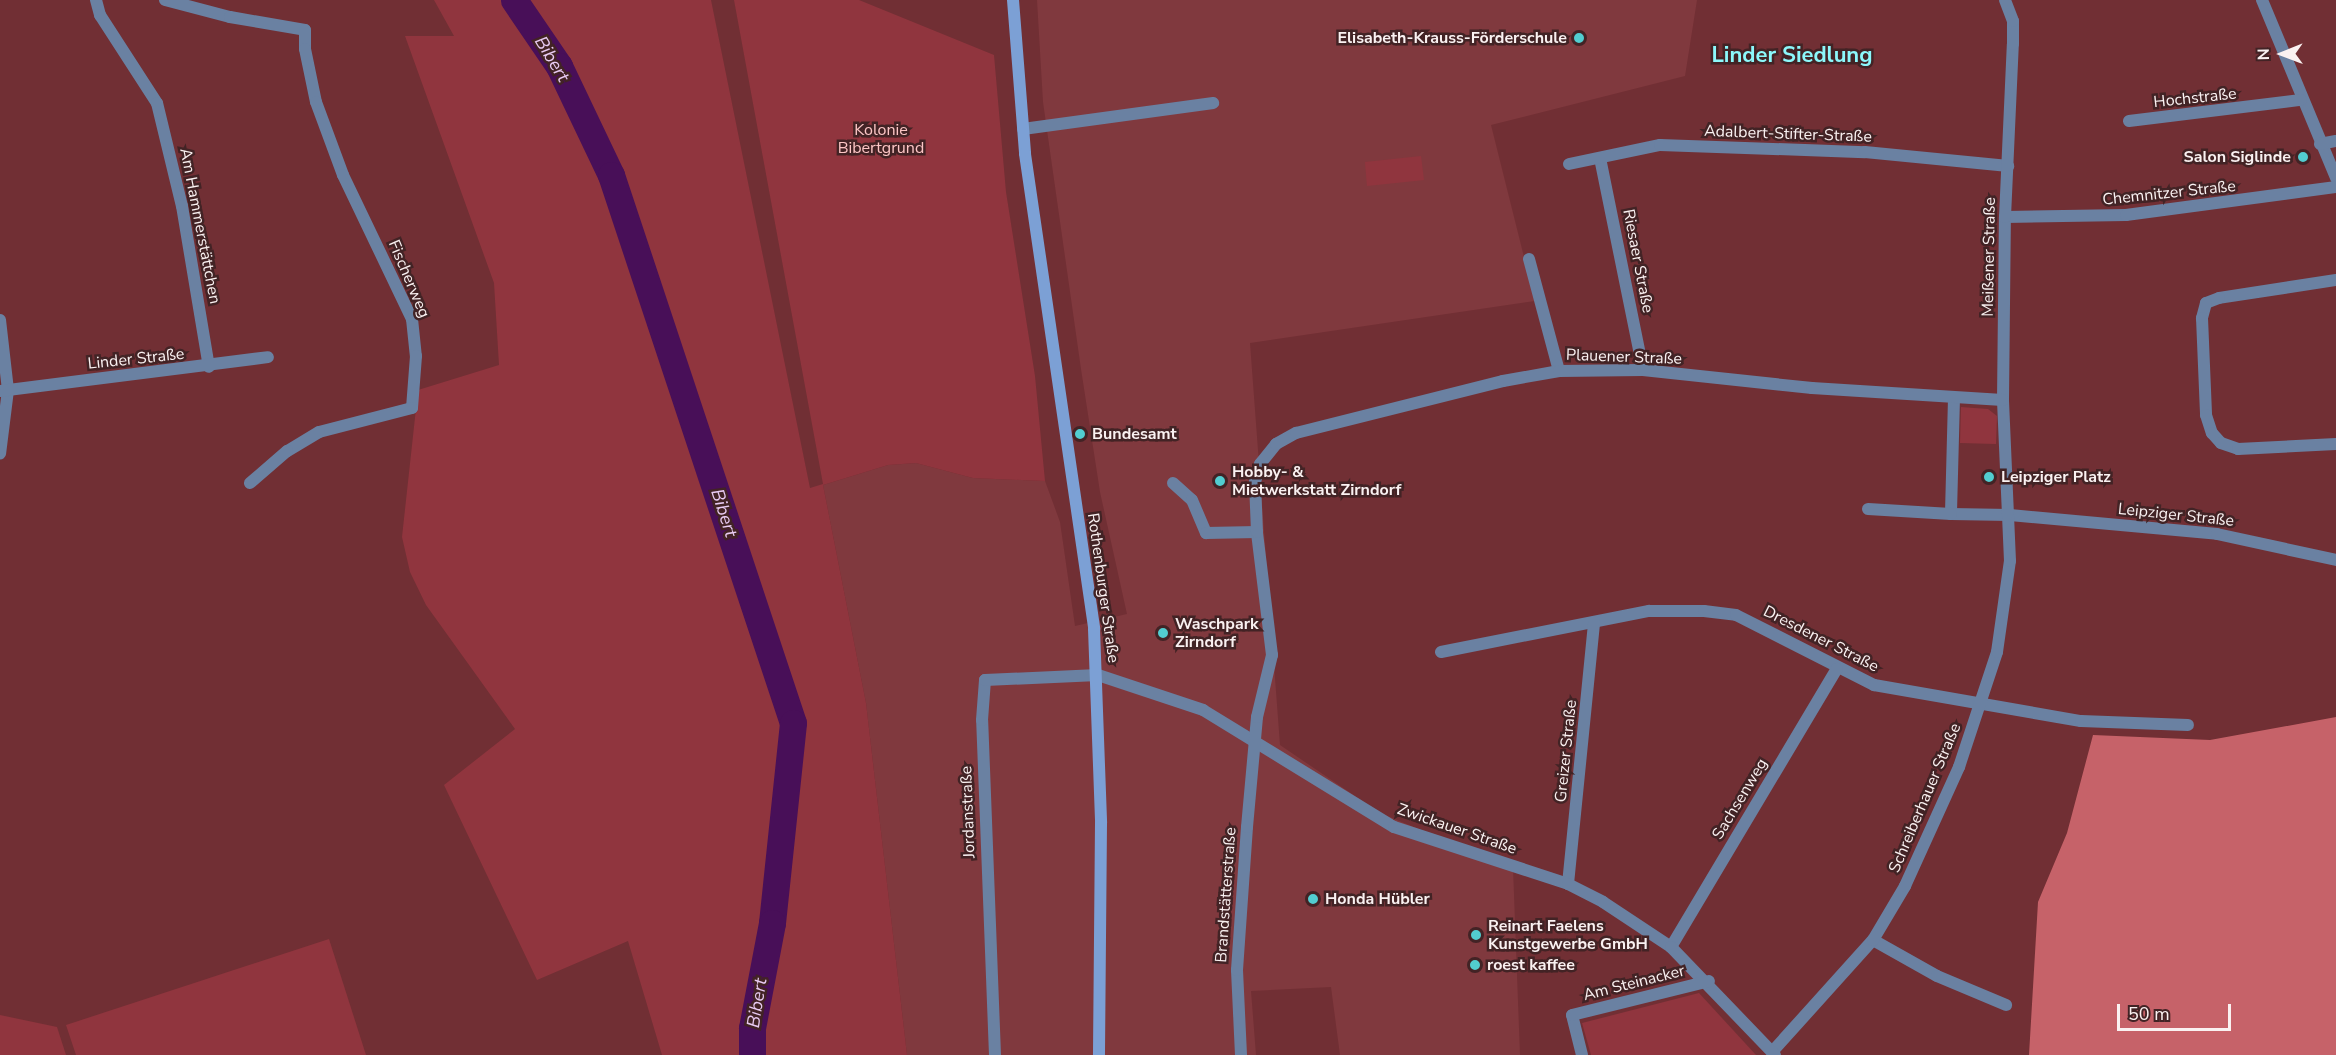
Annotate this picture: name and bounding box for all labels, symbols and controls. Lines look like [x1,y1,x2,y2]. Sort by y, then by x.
north arrow [2252,24,2312,84]
place label: Elisabeth-Krauss-Förderschule [1337,28,1567,48]
marker: Elisabeth-Krauss-Förderschule [1572,31,1586,45]
water label: Bibert [530,32,574,86]
district label: Linder Siedlung [1711,43,1873,69]
text: N [2253,48,2275,60]
street label: Hochstraße [2153,84,2237,112]
park label: Kolonie Bibertgrund [838,120,924,158]
street label: Adalbert-Stifter-Straße [1704,121,1872,147]
street label: Am Hammerstättchen [175,146,225,306]
place label: Salon Siglinde [2184,147,2291,167]
marker: Salon Siglinde [2296,150,2310,164]
street label: Chemnitzer Straße [2101,176,2237,210]
street label: Meißener Straße [1978,197,2000,317]
street label: Riesaer Straße [1619,207,1657,315]
street label: Fischerweg [384,237,434,321]
street label: Linder Straße [87,344,185,374]
street label: Plauener Straße [1566,345,1682,369]
place label: Bundesamt [1092,424,1177,444]
marker: Bundesamt [1073,427,1087,441]
place label: Hobby- & Mietwerkstatt Zirndorf [1232,462,1401,500]
place label: Leipziger Platz [2001,467,2111,487]
marker: Leipziger Platz [1982,470,1996,484]
marker: Hobby- & Mietwerkstatt Zirndorf [1213,474,1227,488]
water label: Bibert [706,486,742,540]
street label: Leipziger Straße [2117,499,2235,531]
street label: Rothenburger Straße [1083,512,1123,664]
street label: Dresdener Straße [1760,602,1882,676]
place label: Waschpark Zirndorf [1175,614,1259,652]
marker: Waschpark Zirndorf [1156,626,1170,640]
street label: Greizer Straße [1551,699,1581,803]
street label: Schreiberhauer Straße [1885,720,1965,876]
street label: Sachsenweg [1708,755,1772,843]
street label: Jordanstraße [957,766,979,858]
street label: Zwickauer Straße [1395,800,1519,858]
street label: Brandstätterstraße [1212,827,1240,963]
place label: Honda Hübler [1325,889,1430,909]
marker: Honda Hübler [1306,892,1320,906]
place label: Reinart Faelens Kunstgewerbe GmbH [1488,916,1648,954]
marker: Reinart Faelens Kunstgewerbe GmbH [1469,928,1483,942]
place label: roest kaffee [1487,955,1575,975]
marker: roest kaffee [1468,958,1482,972]
street label: Am Steinacker [1581,961,1687,1005]
water label: Bibert [742,977,772,1029]
scale bar [2120,992,2234,1030]
text: 50 m [2128,1002,2170,1026]

